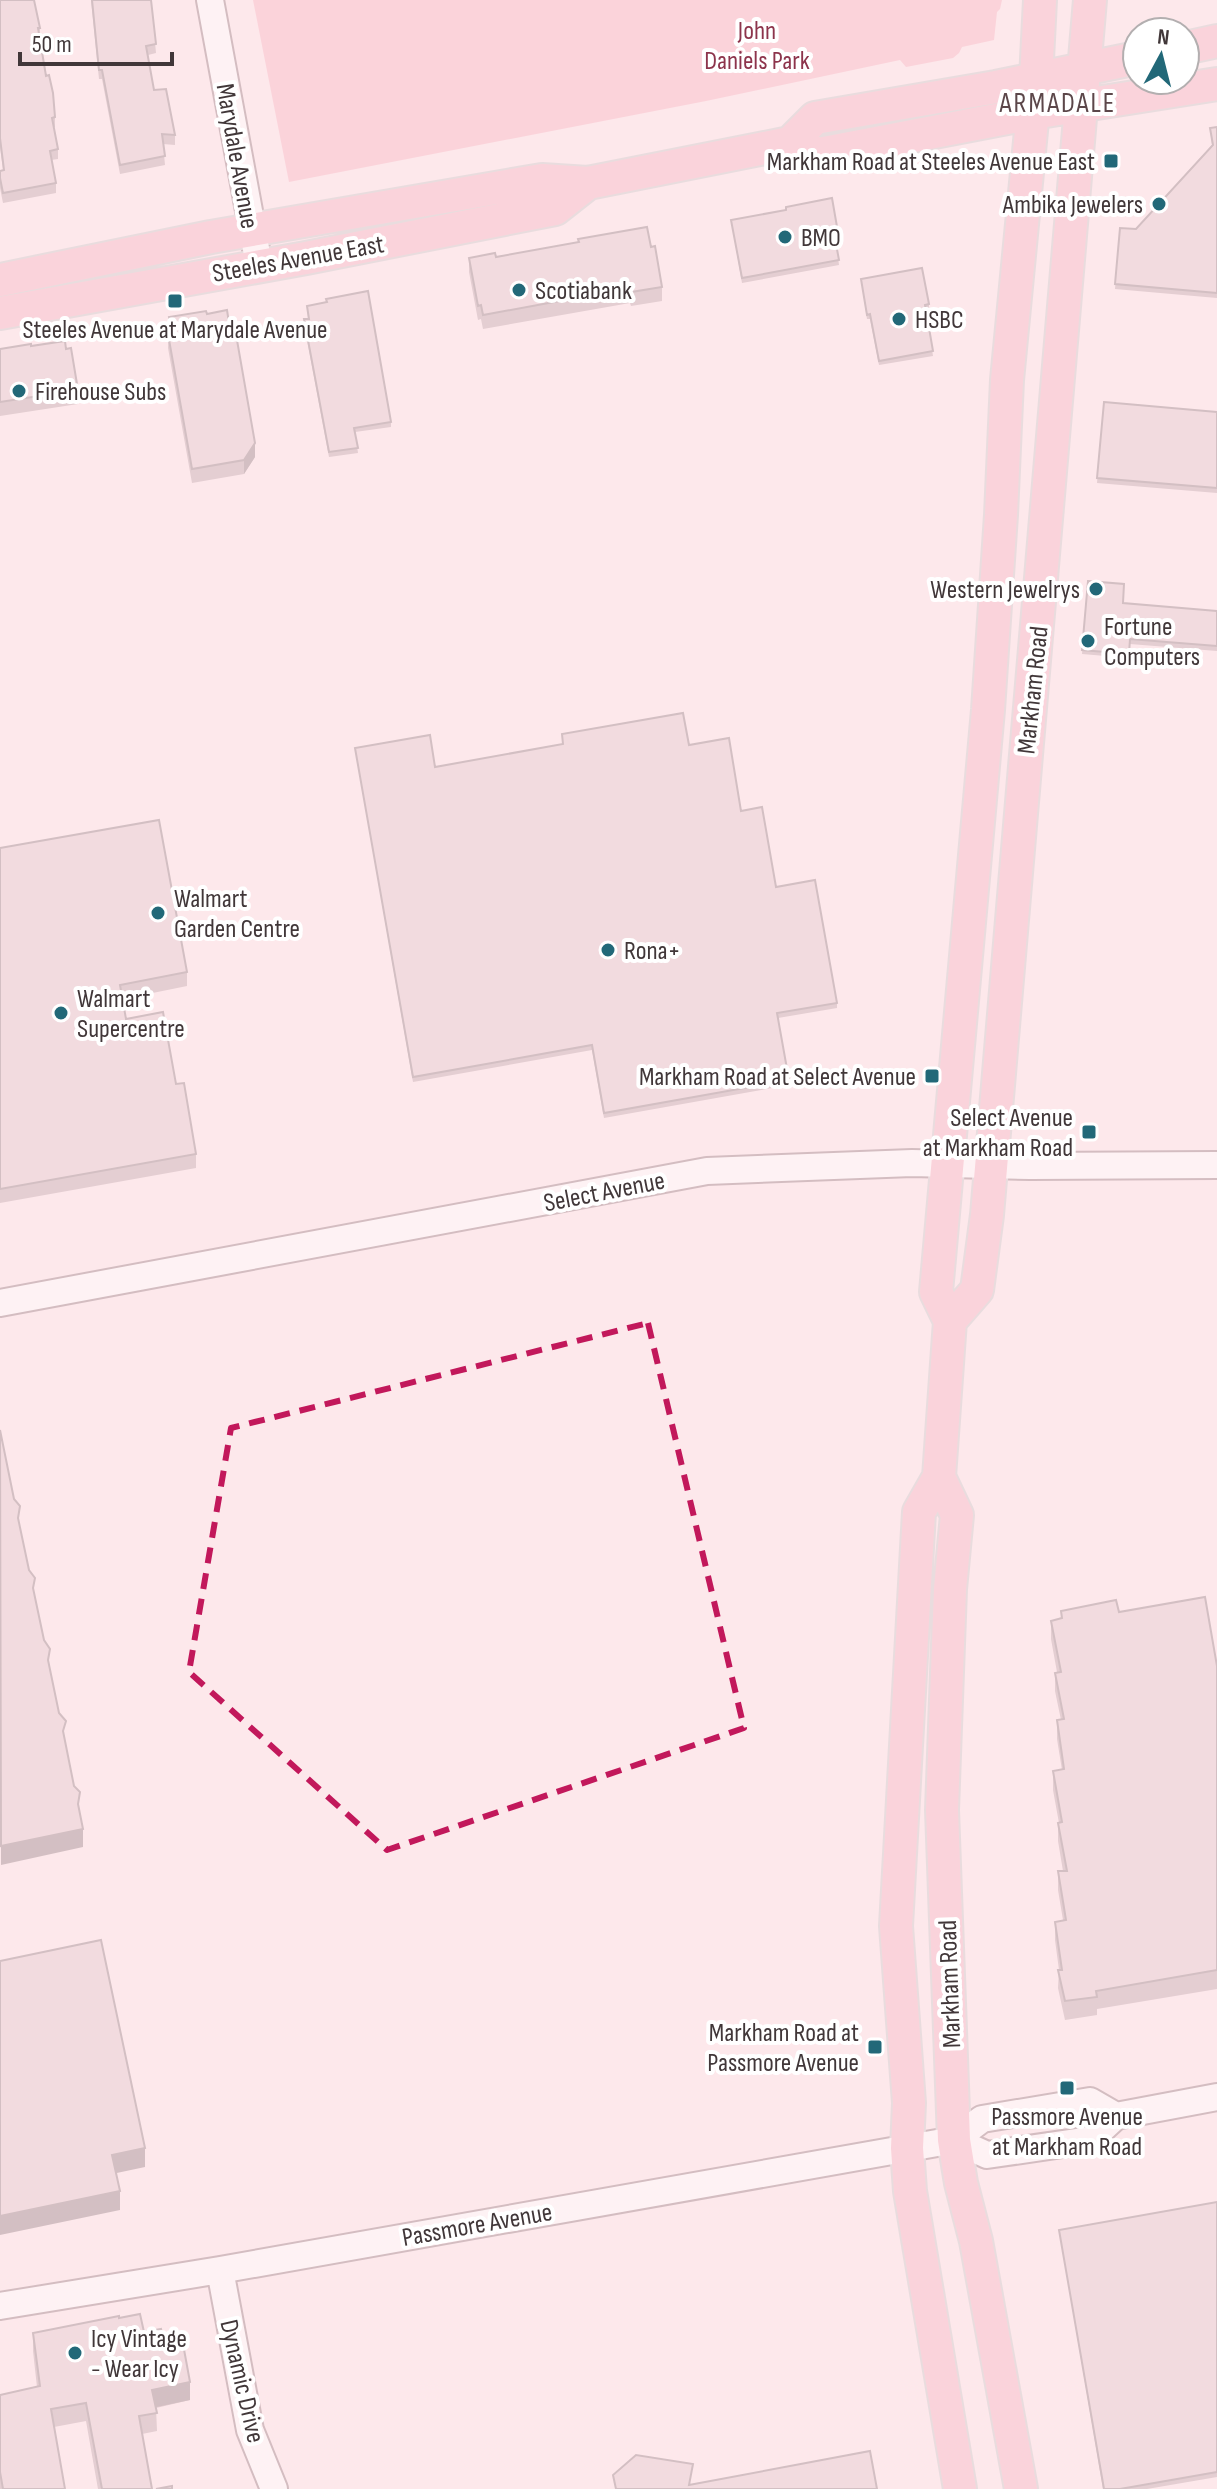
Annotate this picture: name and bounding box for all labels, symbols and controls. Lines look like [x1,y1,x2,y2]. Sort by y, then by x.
scale bar [20,16,172,66]
park label: John Daniels Park [704,16,810,77]
north arrow [1121,16,1201,96]
text: N [1156,24,1171,52]
text: 50 m [32,30,72,59]
street label: Marydale Avenue [209,81,265,231]
district label: ARMADALE [999,87,1116,120]
place label: Markham Road at Steeles Avenue East [767,147,1095,178]
marker: Markham Road at Steeles Avenue East [1102,152,1120,170]
place label: Ambika Jewelers [1002,190,1143,221]
marker: Ambika Jewelers [1150,195,1168,213]
place label: BMO [801,223,841,254]
marker: BMO [776,228,794,246]
street label: Steeles Avenue East [210,229,387,290]
place label: Scotiabank [535,276,632,307]
marker: Scotiabank [510,281,528,299]
marker: Steeles Avenue at Marydale Avenue [166,292,184,310]
place label: HSBC [915,305,964,336]
marker: HSBC [890,310,908,328]
place label: Steeles Avenue at Marydale Avenue [22,315,328,346]
place label: Firehouse Subs [35,377,166,408]
marker: Firehouse Subs [10,382,28,400]
place label: Western Jewelrys [930,575,1080,606]
marker: Western Jewelrys [1087,580,1105,598]
place label: Fortune Computers [1104,612,1200,673]
street label: Markham Road [1011,625,1056,755]
marker: Fortune Computers [1079,632,1097,650]
place label: Walmart Garden Centre [174,884,300,945]
marker: Walmart Garden Centre [149,904,167,922]
place label: Rona+ [624,936,680,967]
marker: Rona+ [599,941,617,959]
place label: Walmart Supercentre [77,984,185,1045]
marker: Walmart Supercentre [52,1004,70,1022]
place label: Markham Road at Select Avenue [639,1062,916,1093]
marker: Markham Road at Select Avenue [923,1067,941,1085]
place label: Select Avenue at Markham Road [923,1103,1073,1164]
marker: Select Avenue at Markham Road [1080,1123,1098,1141]
street label: Select Avenue [541,1166,667,1219]
street label: Markham Road [933,1919,968,2049]
place label: Markham Road at Passmore Avenue [707,2018,859,2079]
marker: Markham Road at Passmore Avenue [866,2038,884,2056]
marker: Passmore Avenue at Markham Road [1058,2079,1076,2097]
place label: Passmore Avenue at Markham Road [991,2102,1143,2163]
street label: Passmore Avenue [400,2197,555,2254]
street label: Dynamic Drive [212,2317,271,2446]
place label: Icy Vintage - Wear Icy [91,2324,187,2385]
marker: Icy Vintage - Wear Icy [66,2344,84,2362]

